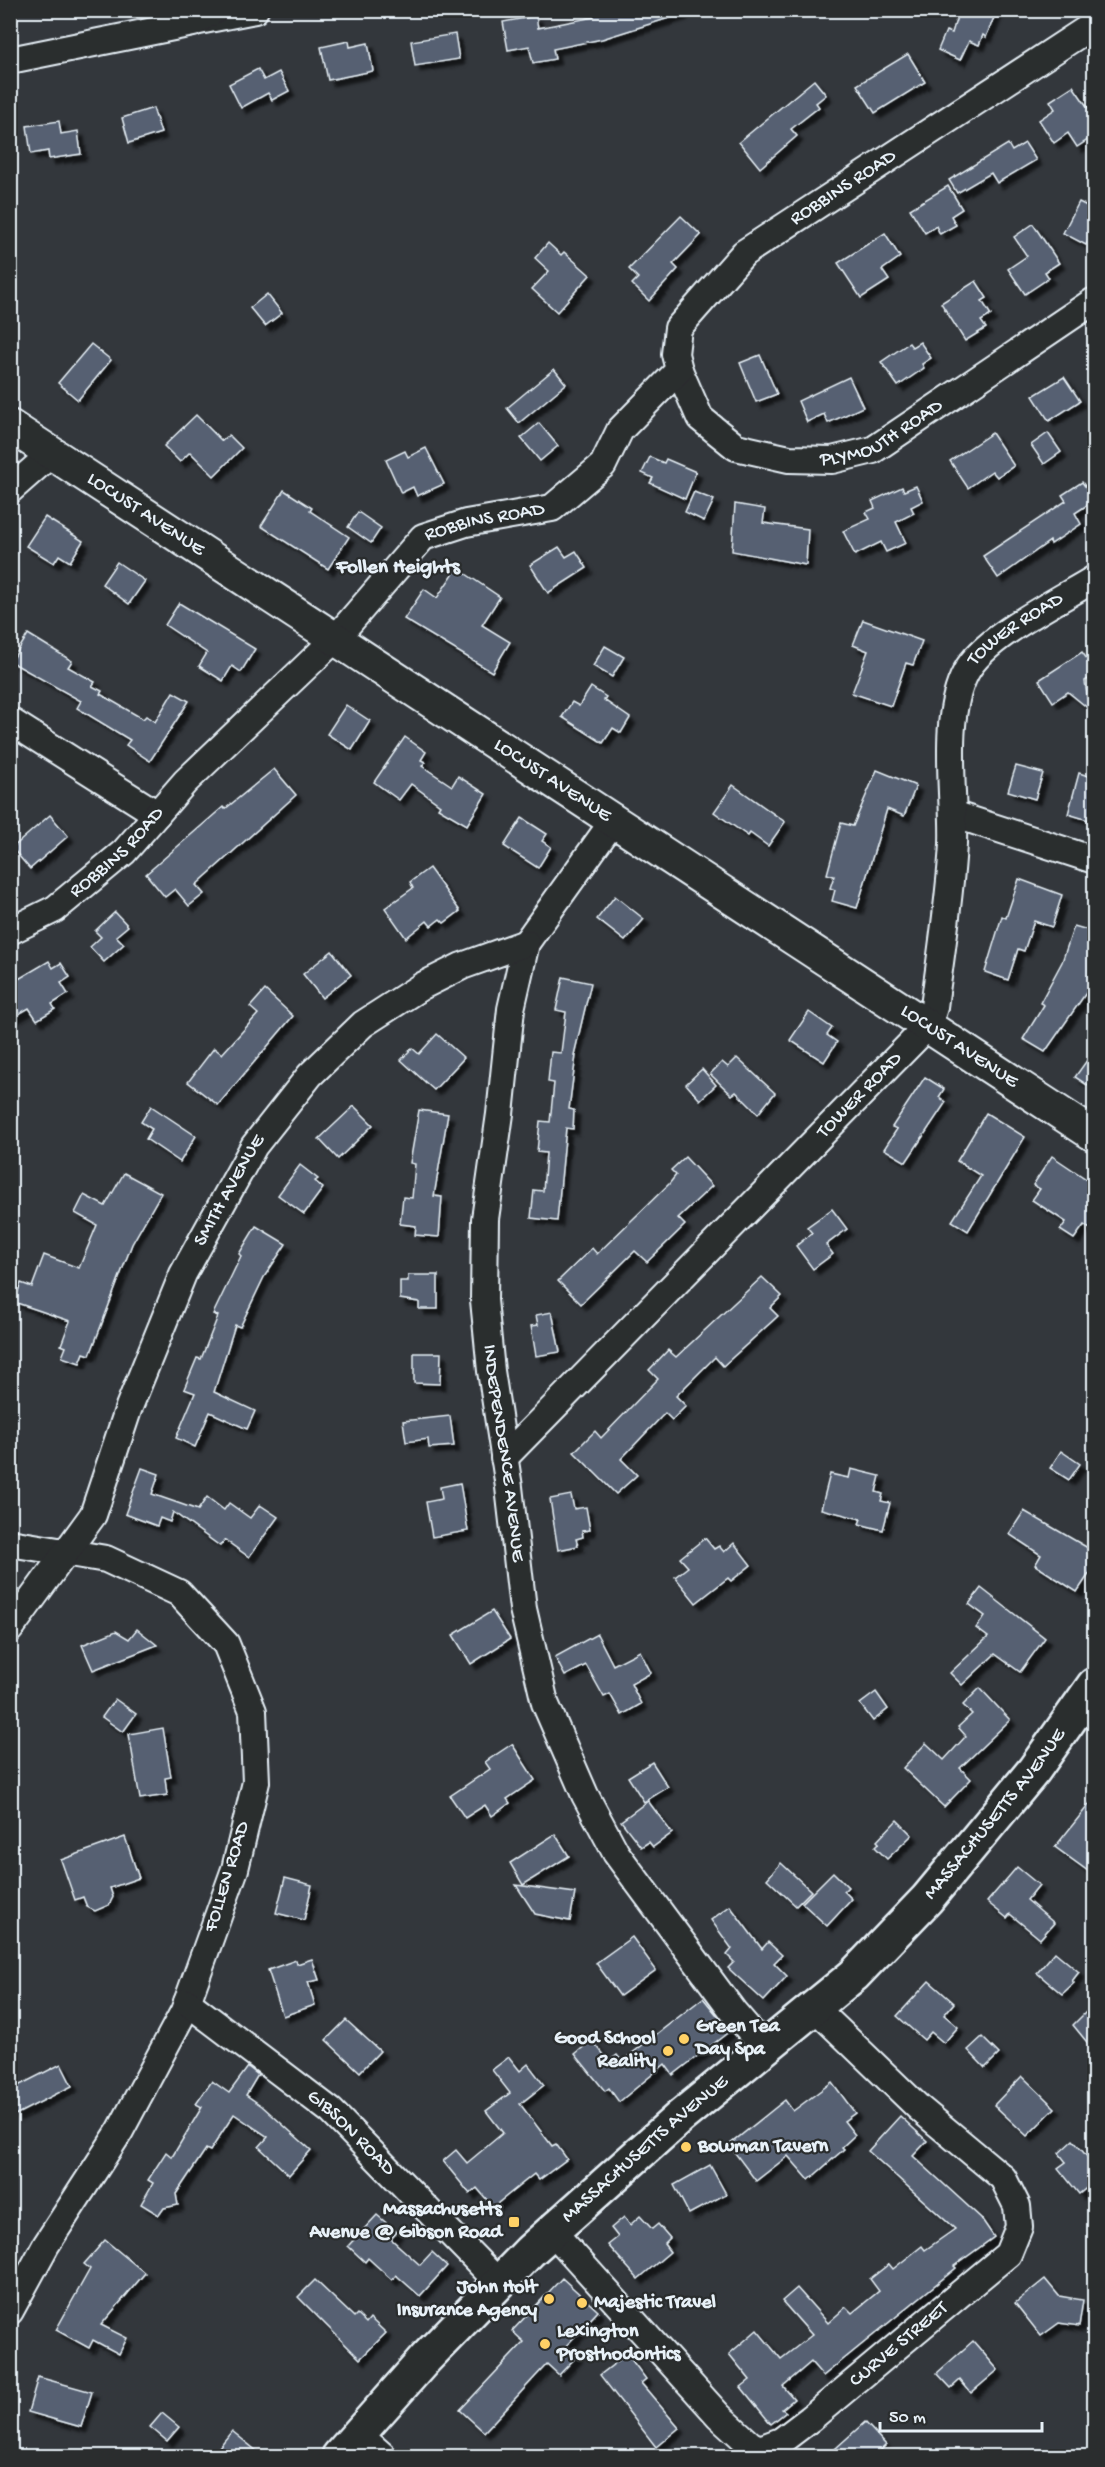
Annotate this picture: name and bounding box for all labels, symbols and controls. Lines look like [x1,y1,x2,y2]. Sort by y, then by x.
street label: ROBBINS ROAD [786,144,902,231]
street label: PLYMOUTH ROAD [819,394,948,471]
street label: LOCUST AVENUE [82,468,210,562]
street label: ROBBINS ROAD [422,498,547,547]
district label: Follen Heights [335,556,461,581]
street label: TOWER ROAD [962,587,1068,671]
street label: LOCUST AVENUE [489,734,617,828]
street label: ROBBINS ROAD [65,802,170,903]
street label: LOCUST AVENUE [896,1000,1024,1094]
street label: TOWER ROAD [812,1047,908,1144]
street label: SMITH AVENUE [189,1129,271,1250]
street label: INDEPENDENCE AVENUE [477,1344,529,1565]
street label: MASSACHUSETTS AVENUE [919,1723,1072,1905]
street label: FOLLEN ROAD [200,1818,256,1936]
place label: Green Tea Day Spa [694,2016,781,2062]
place label: Good School Reality [554,2028,657,2074]
marker: Green Tea Day Spa [677,2032,691,2046]
marker: Good School Reality [661,2044,675,2058]
street label: MASSACHUSETTS AVENUE [557,2070,734,2228]
street label: GIBSON ROAD [302,2085,400,2182]
place label: Bowman Tavern [697,2136,829,2159]
marker: Bowman Tavern [679,2140,693,2154]
place label: Massachusetts Avenue @ Gibson Road [308,2199,504,2245]
marker: Massachusetts Avenue @ Gibson Road [507,2215,521,2229]
place label: John Holt Insurance Agency [397,2277,539,2323]
marker: John Holt Insurance Agency [542,2292,556,2306]
place label: Majestic Travel [594,2292,717,2315]
marker: Majestic Travel [575,2296,589,2310]
street label: CURVE STREET [845,2296,954,2392]
place label: Lexington Prosthodontics [556,2321,682,2367]
marker: Lexington Prosthodontics [538,2337,552,2351]
scale bar [880,2395,1042,2433]
text: 50 m [889,2408,926,2429]

